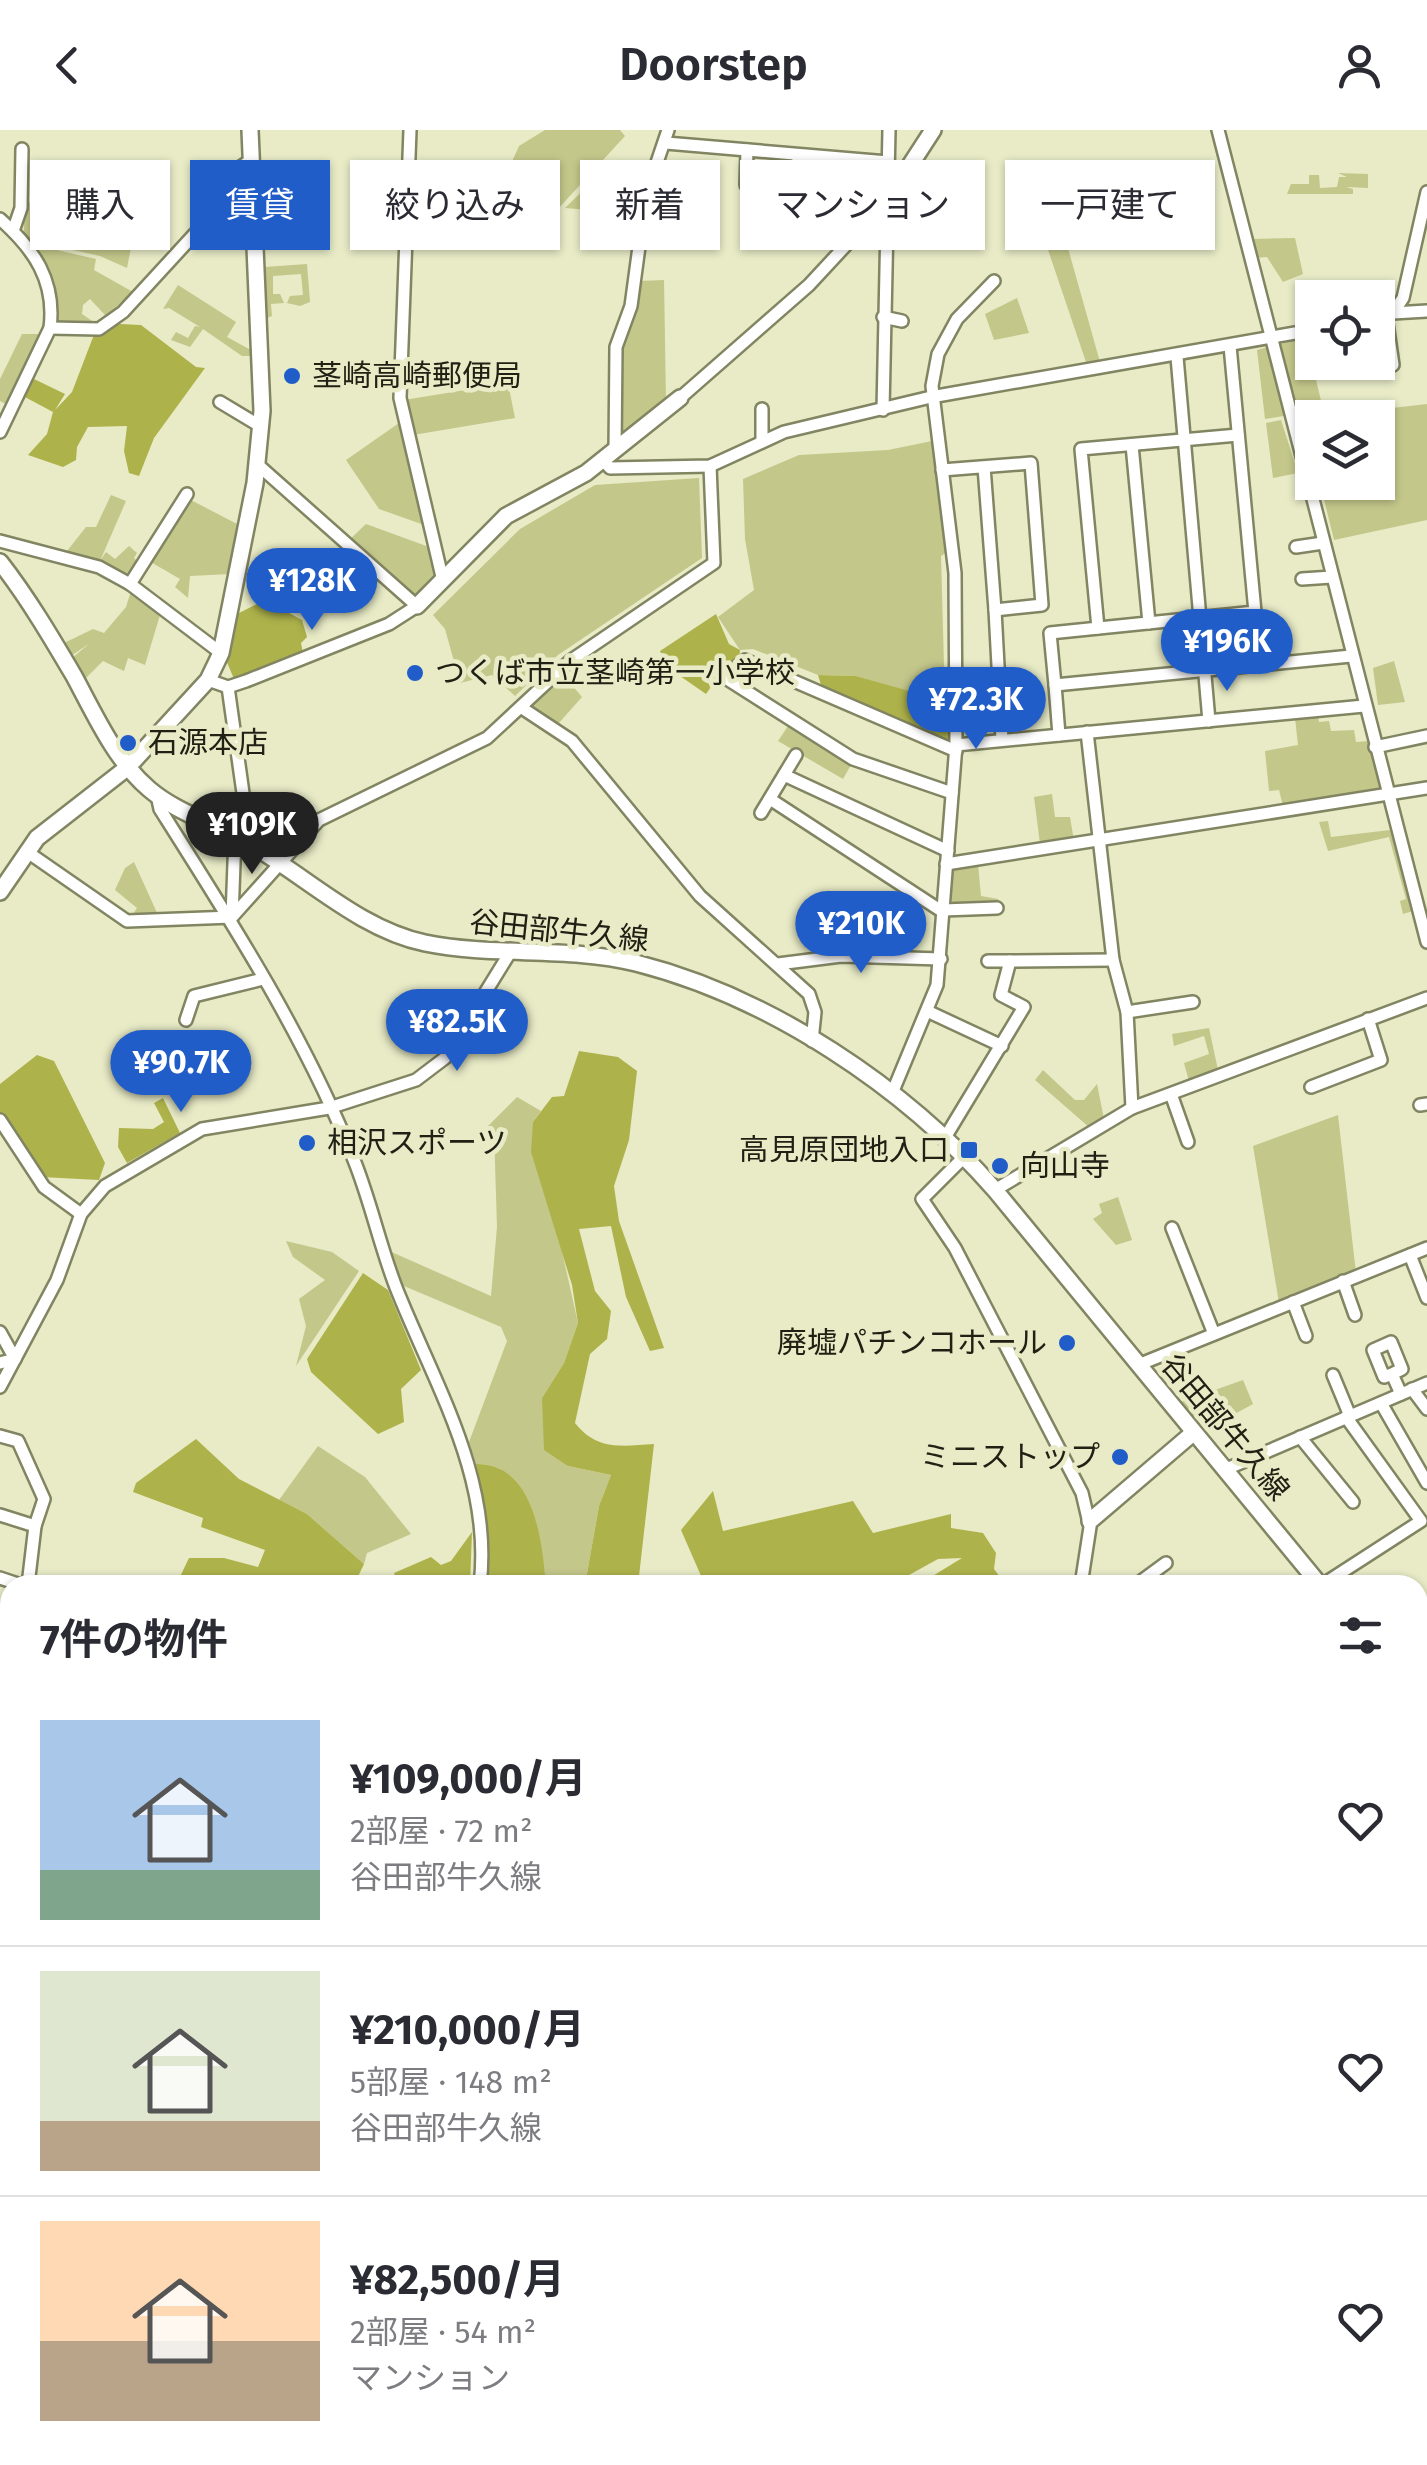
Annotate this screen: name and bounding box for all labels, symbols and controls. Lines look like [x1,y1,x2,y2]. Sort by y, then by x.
icon: back [40,38,95,93]
text: Doorstep [619,38,808,92]
icon: person [1332,38,1387,93]
chip: 購入 [30,160,170,250]
chip: 賃貸 [190,160,330,250]
chip: 絞り込み [350,160,560,250]
chip: 新着 [580,160,720,250]
chip: マンション [740,160,985,250]
chip: 一戸建て [1005,160,1215,250]
map controls [1295,280,1395,500]
button: locate [1295,280,1395,380]
place label: 茎崎高崎郵便局 [312,358,522,394]
marker: 茎崎高崎郵便局 [281,365,303,387]
button: layers [1295,400,1395,500]
pin: ¥128K [242,548,382,633]
text: ¥128K [268,561,356,599]
pin: ¥196K [1157,609,1297,694]
text: ¥196K [1183,622,1271,660]
place label: つくば市立茎崎第一小学校 [435,655,795,691]
marker: つくば市立茎崎第一小学校 [404,662,426,684]
pin: ¥72.3K [895,667,1057,752]
text: ¥72.3K [929,680,1023,718]
place label: 石源本店 [148,725,268,761]
marker: 石源本店 [117,732,139,754]
pin: ¥109K [182,792,322,877]
text: ¥109K [208,805,296,843]
pin: ¥210K [791,891,931,976]
street label: 谷田部牛久線 [468,904,650,958]
text: ¥210K [817,904,905,942]
pin: ¥82.5K [376,989,538,1074]
text: ¥82.5K [408,1002,506,1040]
pin: ¥90.7K [100,1030,262,1115]
text: ¥90.7K [132,1043,230,1081]
place label: 相沢スポーツ [327,1125,506,1161]
marker: 相沢スポーツ [296,1132,318,1154]
place label: 高見原団地入口 [739,1132,949,1168]
marker: 高見原団地入口 [958,1139,980,1161]
place label: 向山寺 [1020,1148,1110,1184]
marker: 向山寺 [989,1155,1011,1177]
place label: 廃墟パチンコホール [777,1325,1047,1361]
marker: 廃墟パチンコホール [1056,1332,1078,1354]
street label: 谷田部牛久線 [1153,1346,1297,1508]
place label: ミニストップ [920,1439,1100,1475]
marker: ミニストップ [1109,1446,1131,1468]
icon: filters [1333,1608,1388,1663]
text: 7件の物件 [40,1615,228,1665]
text: ¥109,000/月 [350,1754,587,1804]
icon: home [120,1760,240,1880]
icon: heart [1333,1793,1388,1848]
text: 2部屋 · 72 m² [350,1812,533,1850]
text: 谷田部牛久線 [350,1858,542,1896]
text: ¥210,000/月 [350,2005,585,2055]
icon: home [120,2011,240,2131]
icon: heart [1333,2044,1388,2099]
text: 5部屋 · 148 m² [350,2063,552,2101]
text: 谷田部牛久線 [350,2109,542,2147]
text: ¥82,500/月 [350,2255,565,2305]
icon: home [120,2261,240,2381]
icon: heart [1333,2294,1388,2349]
text: 2部屋 · 54 m² [350,2313,536,2351]
text: マンション [350,2359,510,2397]

